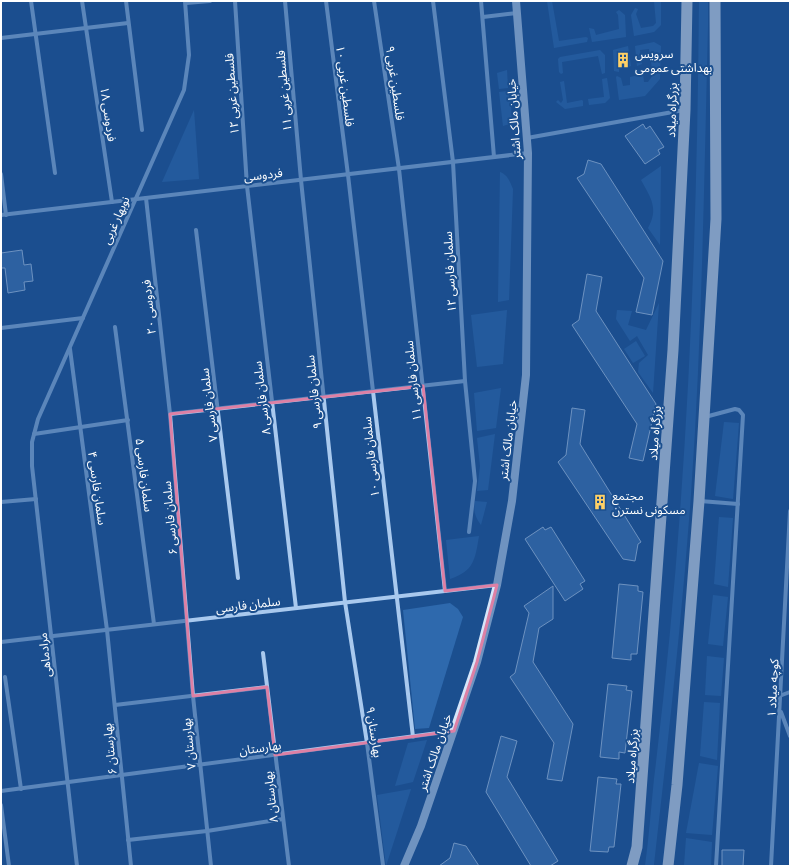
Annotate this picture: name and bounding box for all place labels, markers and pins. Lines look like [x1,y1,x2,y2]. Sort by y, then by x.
place label: سرویس بهداشتی عمومی [635,46,712,75]
building icon: سرویس بهداشتی عمومی [614,51,632,69]
place label: مجتمع مسکونی نسترن [612,488,686,517]
building icon: مجتمع مسکونی نسترن [591,493,609,511]

